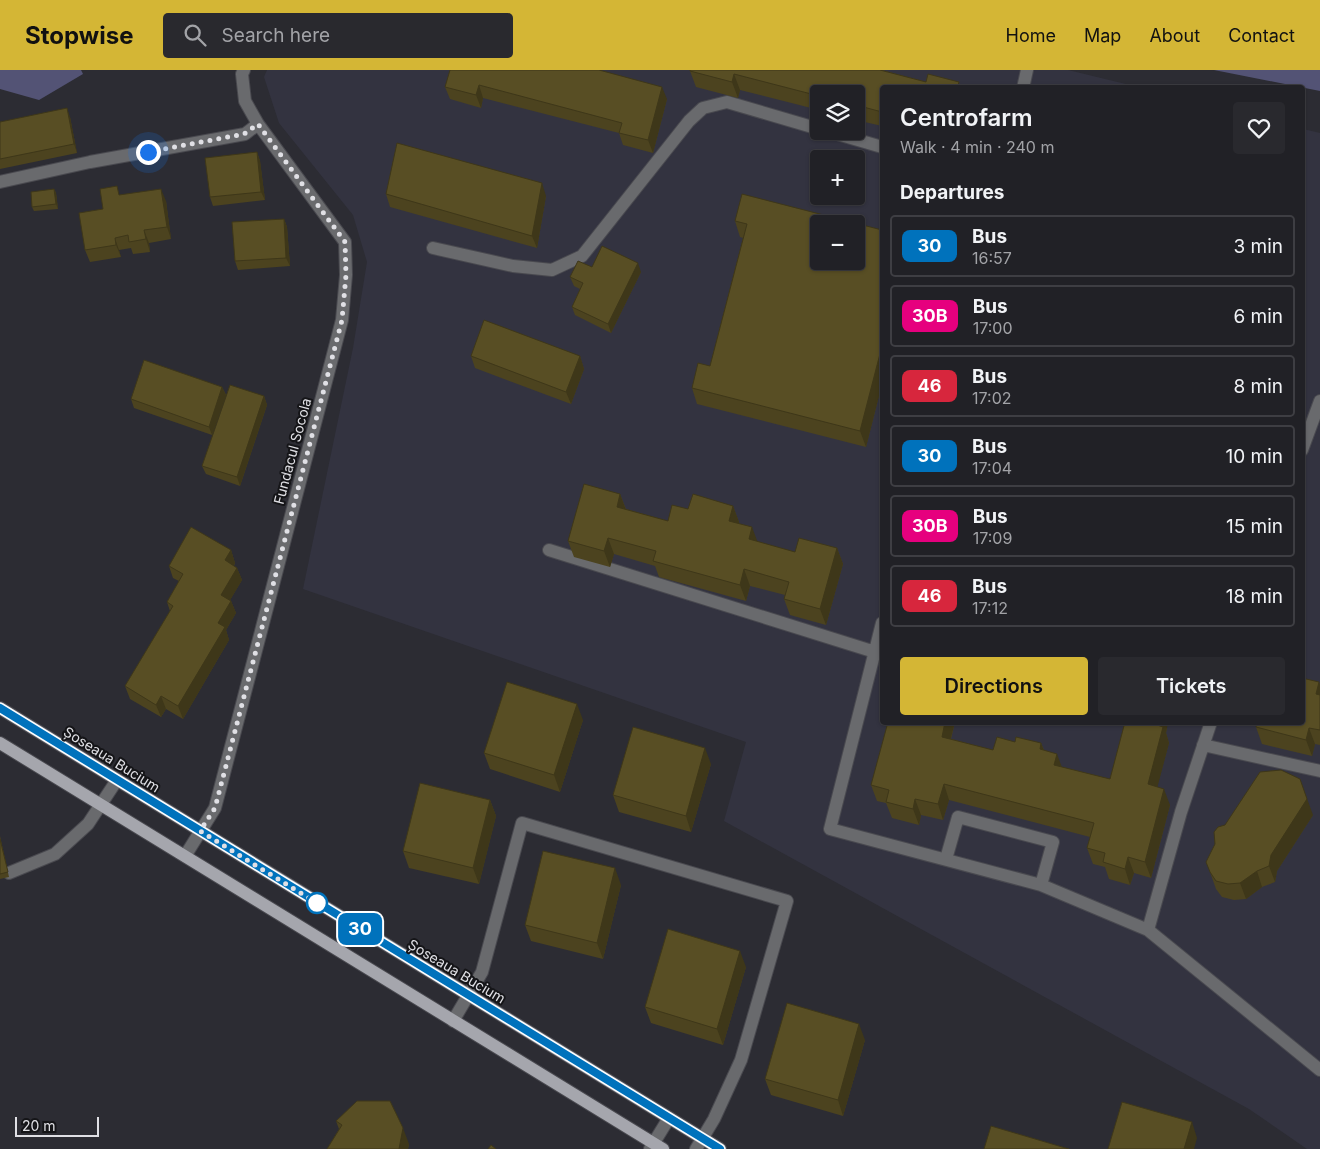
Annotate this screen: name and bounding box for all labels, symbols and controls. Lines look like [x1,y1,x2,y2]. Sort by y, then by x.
search box [163,13,513,58]
text: Stopwise [25,21,133,50]
icon: search [181,21,209,49]
text: Search here [221,24,330,47]
text: Home [1006,25,1056,46]
text: Map [1084,25,1121,46]
text: About [1149,25,1200,46]
text: Contact [1228,25,1295,46]
map controls [810,85,865,270]
button: layers [810,85,865,140]
button: heart [1233,102,1285,154]
text: Centrofarm [900,103,1033,132]
text: Walk · 4 min · 240 m [900,137,1054,157]
your location [136,140,161,165]
button: + [810,150,865,205]
text: Departures [900,181,1004,204]
button: − [810,215,865,270]
text: Bus [972,225,1007,248]
text: 30 [918,235,941,256]
text: 3 min [1233,235,1283,258]
text: 16:57 [972,248,1012,268]
text: Bus [973,295,1008,318]
text: 30B [912,305,948,326]
text: 6 min [1233,305,1283,328]
text: 17:00 [973,318,1013,338]
text: Bus [972,365,1007,388]
text: 46 [918,375,941,396]
text: 8 min [1233,375,1283,398]
text: 17:02 [972,388,1011,408]
street label: Fundacul Socola [270,396,314,506]
text: Bus [972,435,1007,458]
text: 30 [918,445,941,466]
text: 10 min [1225,445,1283,468]
text: 17:04 [972,458,1012,478]
text: Bus [973,505,1008,528]
text: 30B [912,515,948,536]
text: 15 min [1226,515,1283,538]
text: 17:09 [973,528,1012,548]
text: Bus [972,575,1007,598]
text: 46 [918,585,941,606]
text: 18 min [1226,585,1283,608]
text: 17:12 [972,598,1008,618]
button: Directions [900,657,1088,715]
button: Tickets [1098,657,1285,715]
street label: Șoseaua Bucium [60,723,163,796]
unlabelled marker [306,892,328,914]
line badge: 30 [338,913,382,945]
text: 30 [348,918,372,939]
street label: Șoseaua Bucium [405,935,509,1008]
scale bar [15,1114,99,1137]
text: 20 m [22,1117,56,1134]

